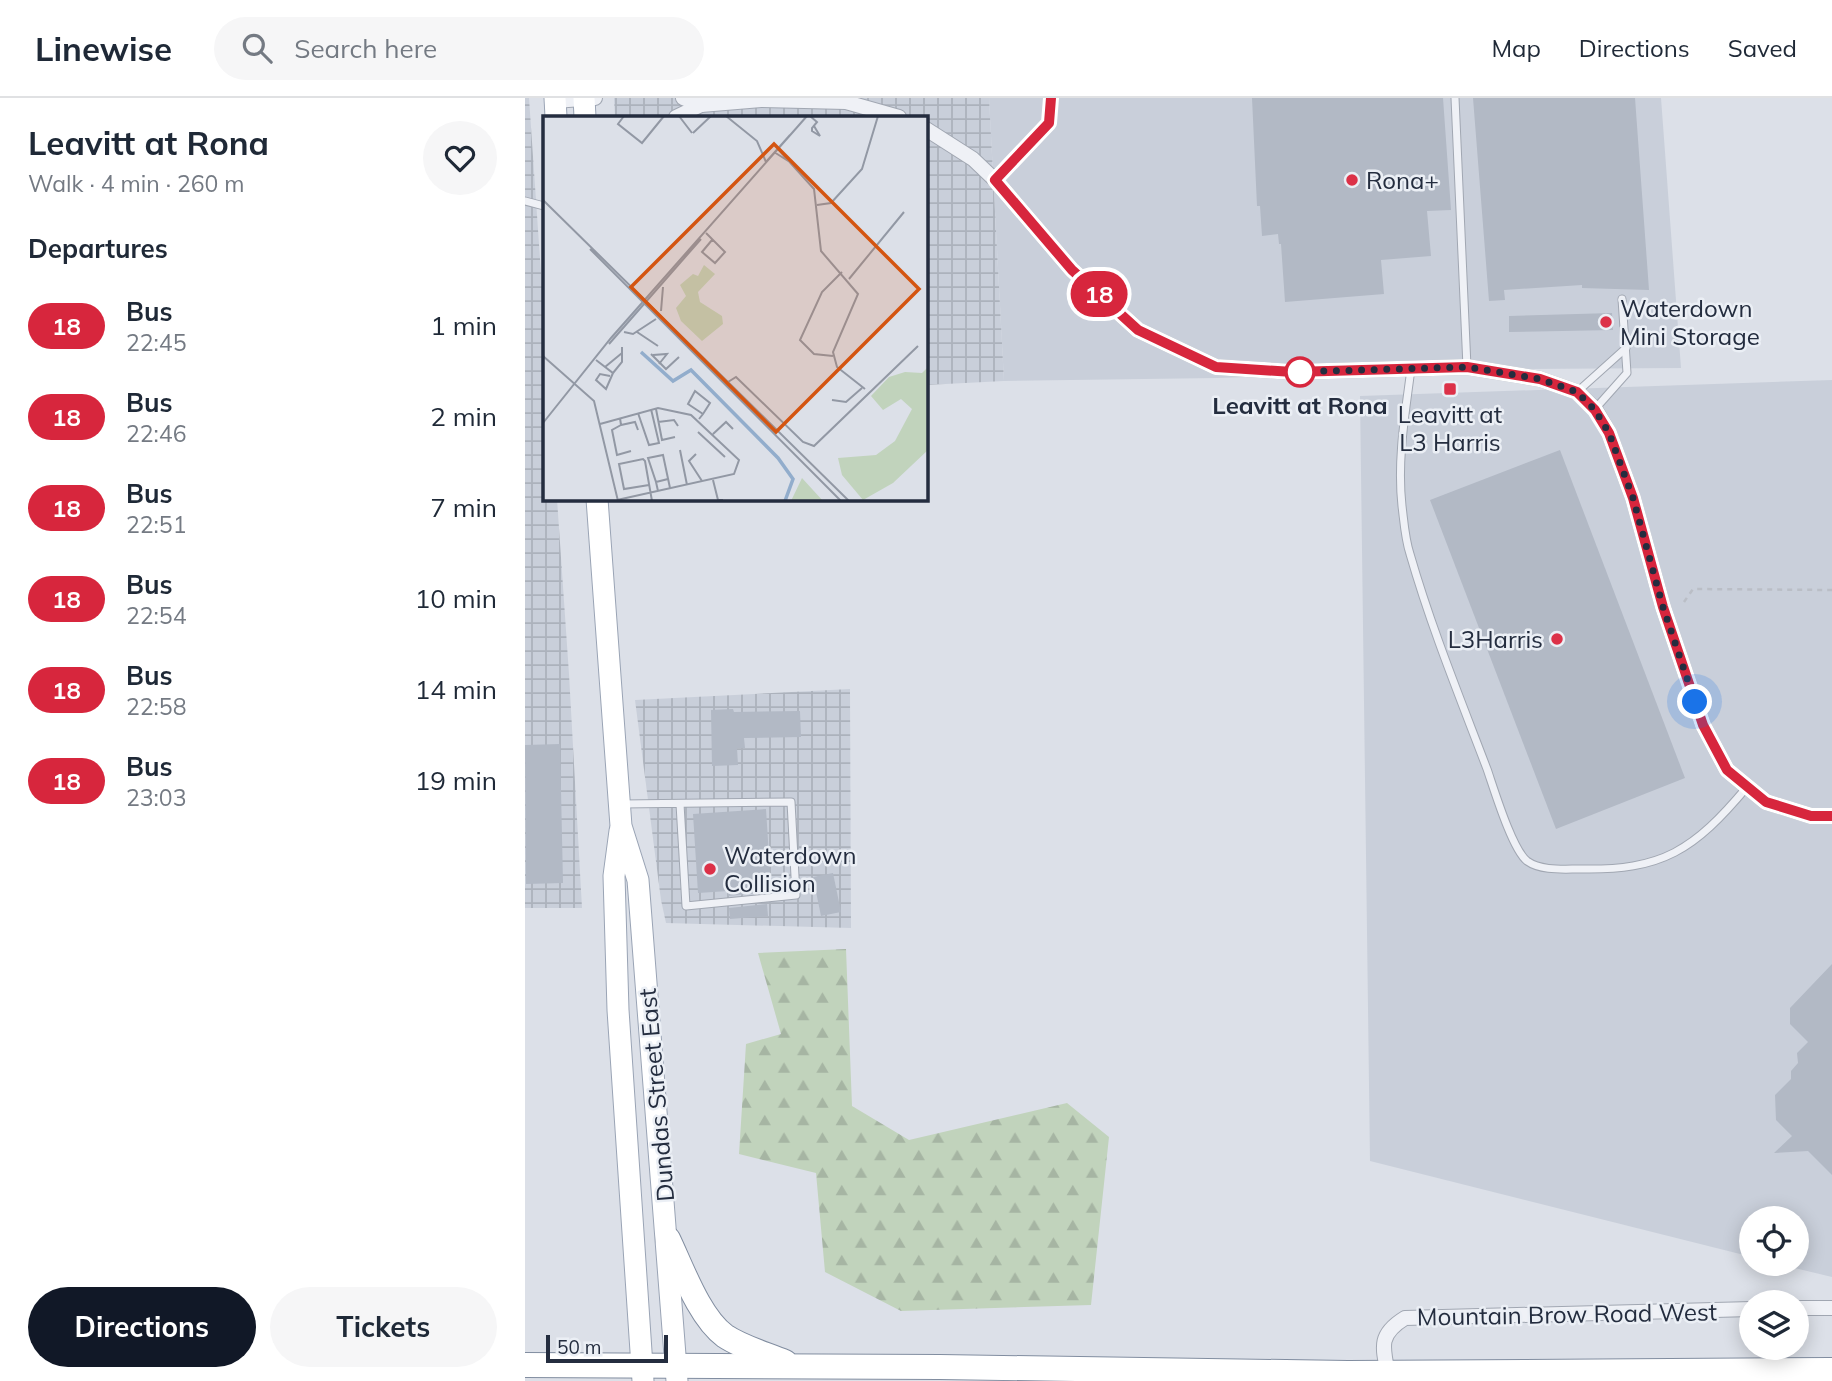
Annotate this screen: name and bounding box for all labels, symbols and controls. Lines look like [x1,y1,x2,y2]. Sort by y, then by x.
search box [214,17,704,80]
text: Linewise [35,28,172,69]
icon: search [238,29,276,67]
text: Search here [294,32,437,65]
text: Map [1491,33,1541,63]
text: Directions [1579,33,1690,63]
text: Saved [1728,33,1797,63]
inset map [543,116,927,500]
button: heart [423,121,497,195]
text: Leavitt at Rona [28,122,269,163]
place label: Rona+ [1366,165,1439,195]
text: Walk · 4 min · 260 m [28,169,245,198]
marker: Rona+ [1344,172,1360,188]
text: Departures [28,232,168,265]
line badge: 18 [1067,271,1131,317]
text: 18 [1085,279,1113,309]
place label: Waterdown Mini Storage [1620,293,1760,351]
text: Bus [126,295,172,328]
text: 1 min [430,309,497,342]
text: 18 [52,311,81,341]
marker: Waterdown Mini Storage [1598,314,1614,330]
text: 22:45 [126,328,186,357]
marker: Leavitt at Rona [1285,357,1315,387]
marker: Leavitt at L3 Harris [1442,381,1458,397]
text: Bus [126,386,172,419]
place label: Leavitt at Rona [1212,390,1388,420]
place label: Leavitt at L3 Harris [1398,399,1502,457]
text: 2 min [430,400,497,433]
text: 18 [52,402,81,432]
text: 22:46 [126,419,186,448]
text: Bus [126,477,172,510]
text: 7 min [430,491,497,524]
text: 18 [52,493,81,523]
text: 22:51 [126,510,186,539]
text: Bus [126,568,172,601]
text: 10 min [415,582,497,615]
text: 18 [52,584,81,614]
text: 22:54 [126,601,186,630]
place label: L3Harris [1448,624,1543,654]
marker: L3Harris [1549,631,1565,647]
text: Bus [126,659,172,692]
text: 14 min [415,673,497,706]
text: 18 [52,675,81,705]
your location [1677,684,1712,719]
text: 22:58 [126,692,186,721]
text: Bus [126,750,172,783]
text: 19 min [415,764,497,797]
text: 18 [52,766,81,796]
text: 23:03 [126,783,186,812]
place label: Waterdown Collision [724,840,856,898]
marker: Waterdown Collision [702,861,718,877]
street label: Dundas Street East [632,987,680,1203]
map controls [1739,1206,1809,1360]
button: locate [1739,1206,1809,1276]
button: Directions [28,1287,256,1367]
button: Tickets [270,1287,497,1367]
button: layers [1739,1290,1809,1360]
street label: Mountain Brow Road West [1417,1296,1717,1332]
scale bar [546,1332,669,1364]
text: 50 m [557,1335,601,1359]

